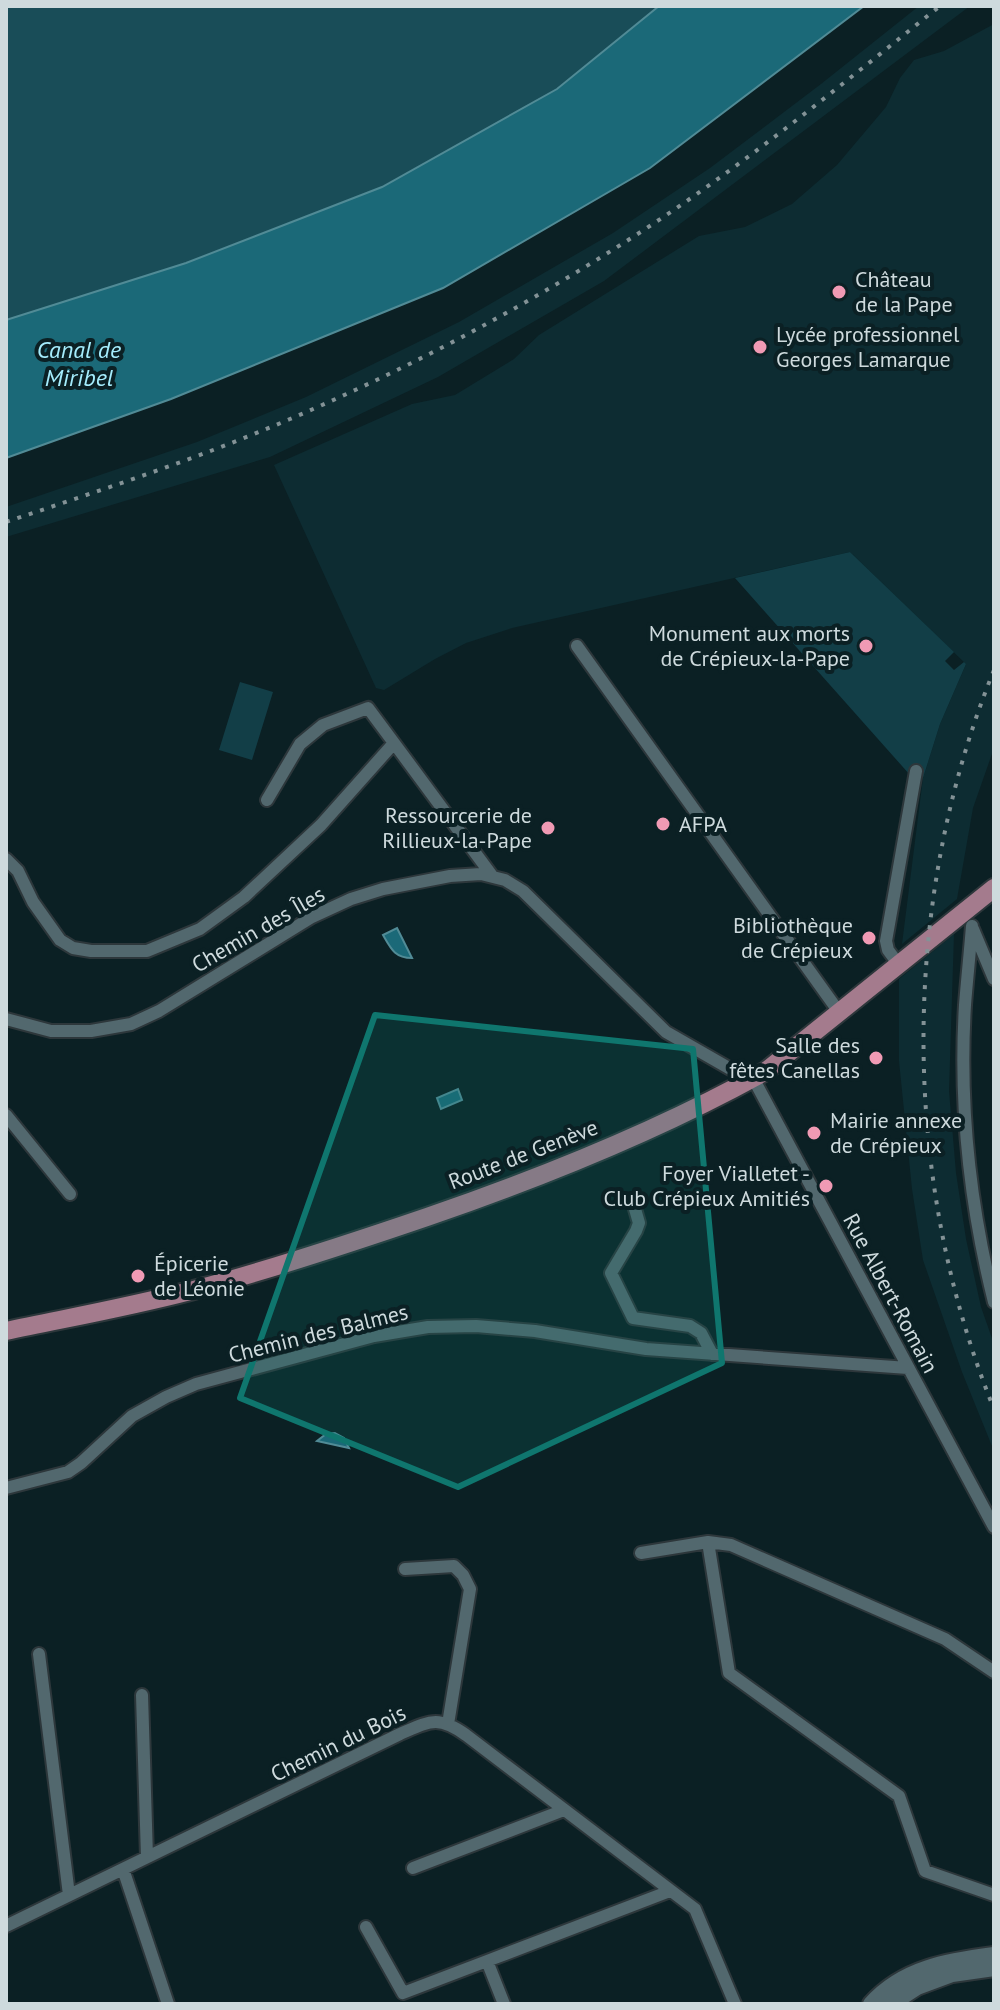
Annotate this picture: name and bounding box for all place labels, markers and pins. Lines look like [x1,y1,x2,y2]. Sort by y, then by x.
place label: Château de la Pape [855,265,953,318]
marker: Château de la Pape [830,283,848,301]
place label: Lycée professionnel Georges Lamarque [776,320,960,373]
marker: Lycée professionnel Georges Lamarque [751,338,769,356]
place label: Monument aux morts de Crépieux-la-Pape [649,619,850,672]
marker: Monument aux morts de Crépieux-la-Pape [857,637,875,655]
place label: Ressourcerie de Rillieux-la-Pape [382,801,532,854]
place label: AFPA [679,810,727,838]
marker: AFPA [654,815,672,833]
marker: Ressourcerie de Rillieux-la-Pape [539,819,557,837]
place label: Bibliothèque de Crépieux [733,911,853,964]
marker: Bibliothèque de Crépieux [860,929,878,947]
place label: Salle des fêtes Canellas [729,1031,860,1084]
marker: Salle des fêtes Canellas [867,1049,885,1067]
place label: Mairie annexe de Crépieux [830,1106,962,1159]
marker: Mairie annexe de Crépieux [805,1124,823,1142]
place label: Foyer Vialletet - Club Crépieux Amitiés [603,1159,810,1212]
marker: Foyer Vialletet - Club Crépieux Amitiés [817,1177,835,1195]
place label: Épicerie de Léonie [154,1249,245,1302]
marker: Épicerie de Léonie [129,1267,147,1285]

